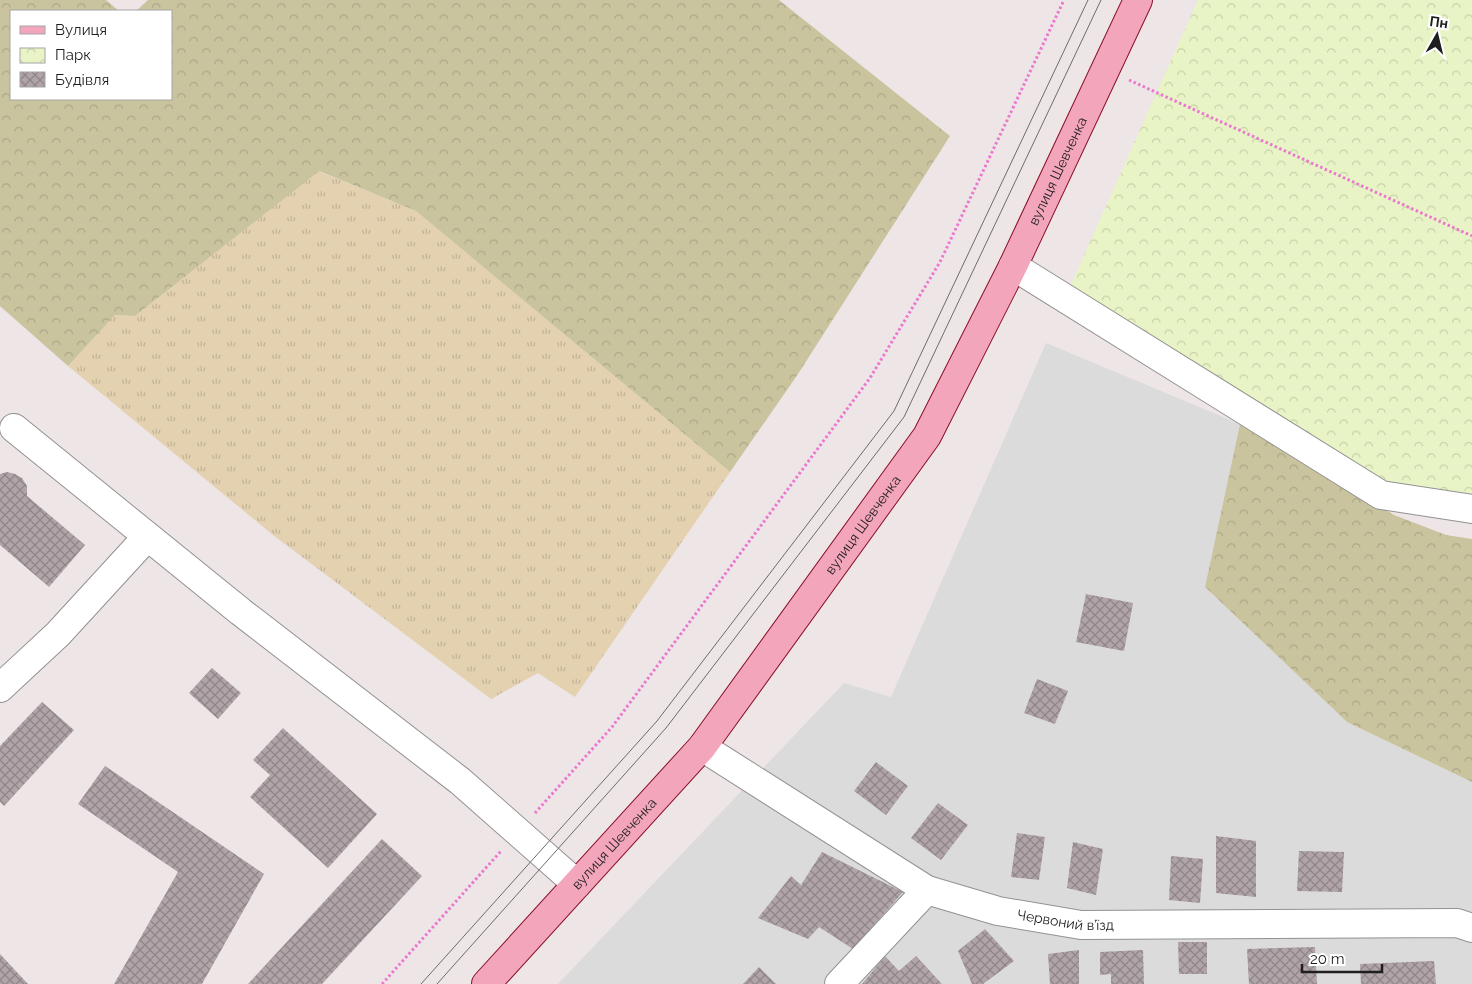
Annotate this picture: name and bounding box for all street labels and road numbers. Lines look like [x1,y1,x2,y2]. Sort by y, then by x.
street label: вулиця Шевченка [1025,114,1090,228]
street label: вулиця Шевченка [822,472,904,577]
street label: вулиця Шевченка [568,795,660,893]
street label: Червоний в’їзд [1016,906,1114,933]

